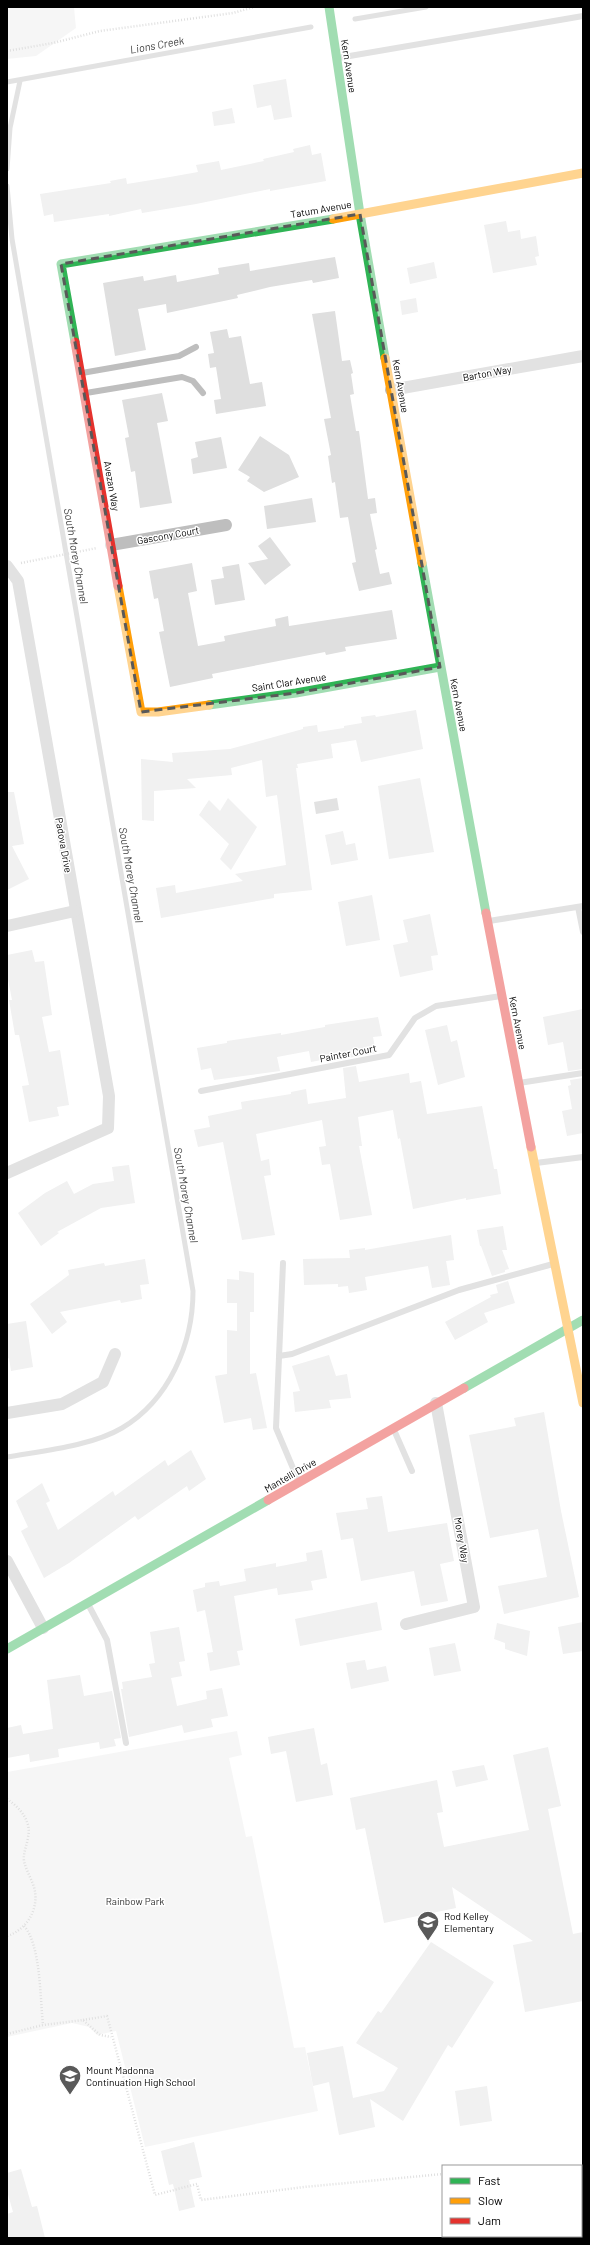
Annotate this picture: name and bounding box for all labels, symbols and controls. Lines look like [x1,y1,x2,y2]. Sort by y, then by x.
water label: Lions Creek [129,33,186,56]
street label: Kern Avenue [339,38,359,94]
street label: Tatum Avenue [290,198,352,220]
street label: Kern Avenue [390,358,412,414]
street label: Barton Way [462,363,513,383]
street label: Avezan Way [102,460,122,512]
water label: South Morey Channel [62,507,91,605]
street label: Gascony Court [136,524,200,546]
street label: Saint Clar Avenue [251,670,327,694]
street label: Kern Avenue [448,677,470,733]
street label: Padova Drive [53,817,75,873]
water label: South Morey Channel [117,826,146,924]
street label: Kern Avenue [507,995,529,1051]
street label: Painter Court [319,1042,378,1064]
water label: South Morey Channel [172,1146,201,1244]
street label: Mantelli Drive [262,1455,318,1495]
street label: Morey Way [452,1516,472,1564]
park label: Rainbow Park [106,1895,164,1907]
school or university icon: Rod Kelley Elementary [415,1909,441,1942]
place label: Rod Kelley Elementary [444,1910,494,1934]
school or university icon: Mount Madonna Continuation High School [57,2063,83,2096]
place label: Mount Madonna Continuation High School [86,2064,195,2088]
legend [442,2165,582,2237]
text: Fast [478,2173,501,2187]
text: Slow [478,2193,503,2207]
text: Jam [478,2213,501,2227]

